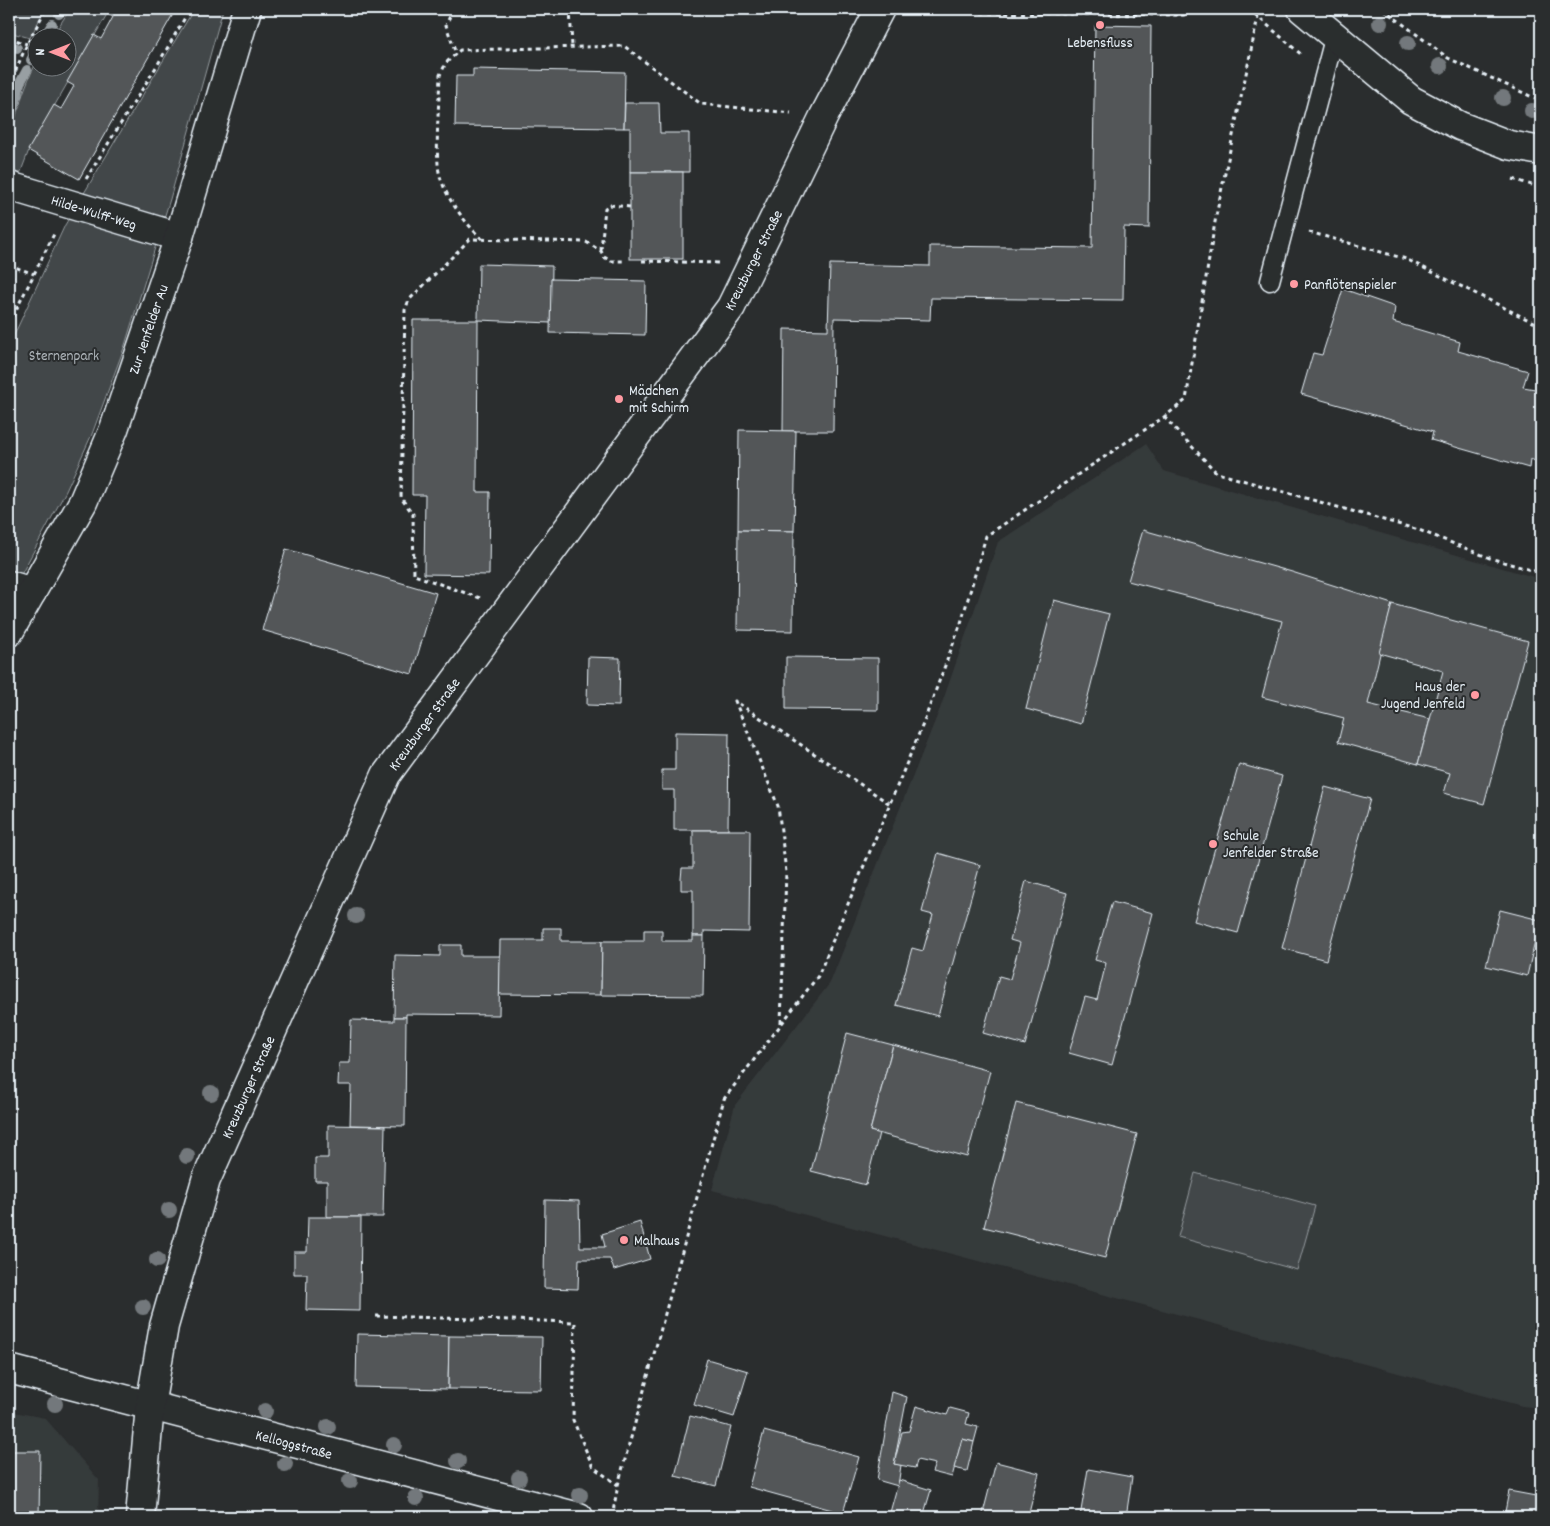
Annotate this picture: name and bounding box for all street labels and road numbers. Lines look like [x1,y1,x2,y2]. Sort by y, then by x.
street label: Hilde-Wulff-Weg [48,190,139,237]
street label: Kreuzburger Straße [720,206,790,315]
street label: Zur Jenfelder Au [124,282,176,378]
street label: Kreuzburger Straße [384,674,467,776]
street label: Kreuzburger Straße [217,1033,282,1143]
street label: Kelloggstraße [253,1425,335,1467]

